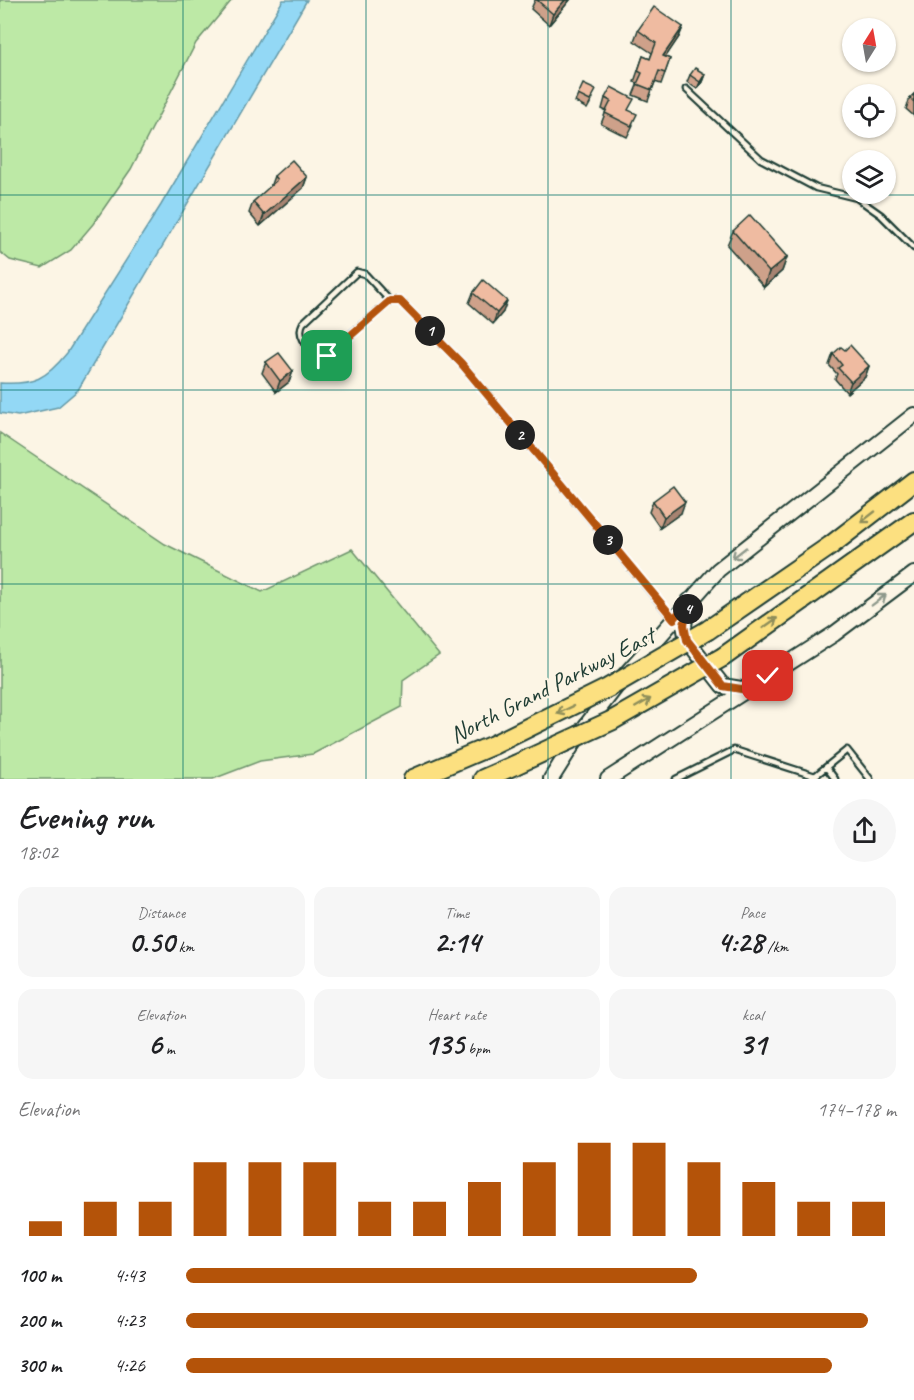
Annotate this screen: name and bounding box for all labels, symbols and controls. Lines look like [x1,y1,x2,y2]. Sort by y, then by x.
north arrow [842,18,896,72]
map controls [842,18,896,204]
button: locate [842,84,896,138]
button: layers [842,150,896,204]
pin: 1 [415,316,445,346]
text: 1 [426,321,434,341]
pin [301,330,352,381]
icon: arrive [310,339,343,372]
pin: 2 [505,420,535,450]
text: 2 [516,425,524,445]
one-way arrow [860,510,876,523]
pin: 3 [593,525,623,555]
text: 3 [604,530,612,550]
one-way arrow [732,547,748,560]
one-way arrow [871,593,887,606]
pin: 4 [673,594,703,624]
text: 4 [684,599,692,619]
one-way arrow [762,617,778,630]
street label: North Grand Parkway East [444,619,662,750]
pin [742,650,793,701]
icon: check [751,659,784,692]
one-way arrow [634,697,651,709]
one-way arrow [556,704,574,716]
text: Evening run [18,796,153,838]
button: share [833,799,896,862]
text: 18:02 [18,840,58,865]
text: Distance [137,903,185,923]
text: Time [445,903,469,923]
text: Pace [740,903,765,923]
text: 0.50 [129,923,175,961]
text: 2:14 [434,923,480,961]
text: 4:28 [717,923,763,961]
text: km [175,937,194,957]
text: /km [763,937,788,957]
text: Elevation [137,1005,186,1025]
text: Heart rate [428,1005,486,1025]
text: kcal [742,1005,763,1025]
text: 6 [148,1025,162,1063]
text: 135 [424,1025,464,1063]
text: 31 [739,1025,766,1063]
text: m [162,1039,175,1059]
text: bpm [464,1039,490,1059]
text: Elevation [18,1097,80,1122]
text: 174–178 m [817,1097,896,1122]
text: 100 m [18,1263,61,1288]
text: 4:43 [114,1263,145,1288]
text: 200 m [18,1308,61,1333]
text: 4:23 [114,1308,145,1333]
text: 300 m [18,1353,61,1378]
text: 4:26 [114,1353,145,1378]

